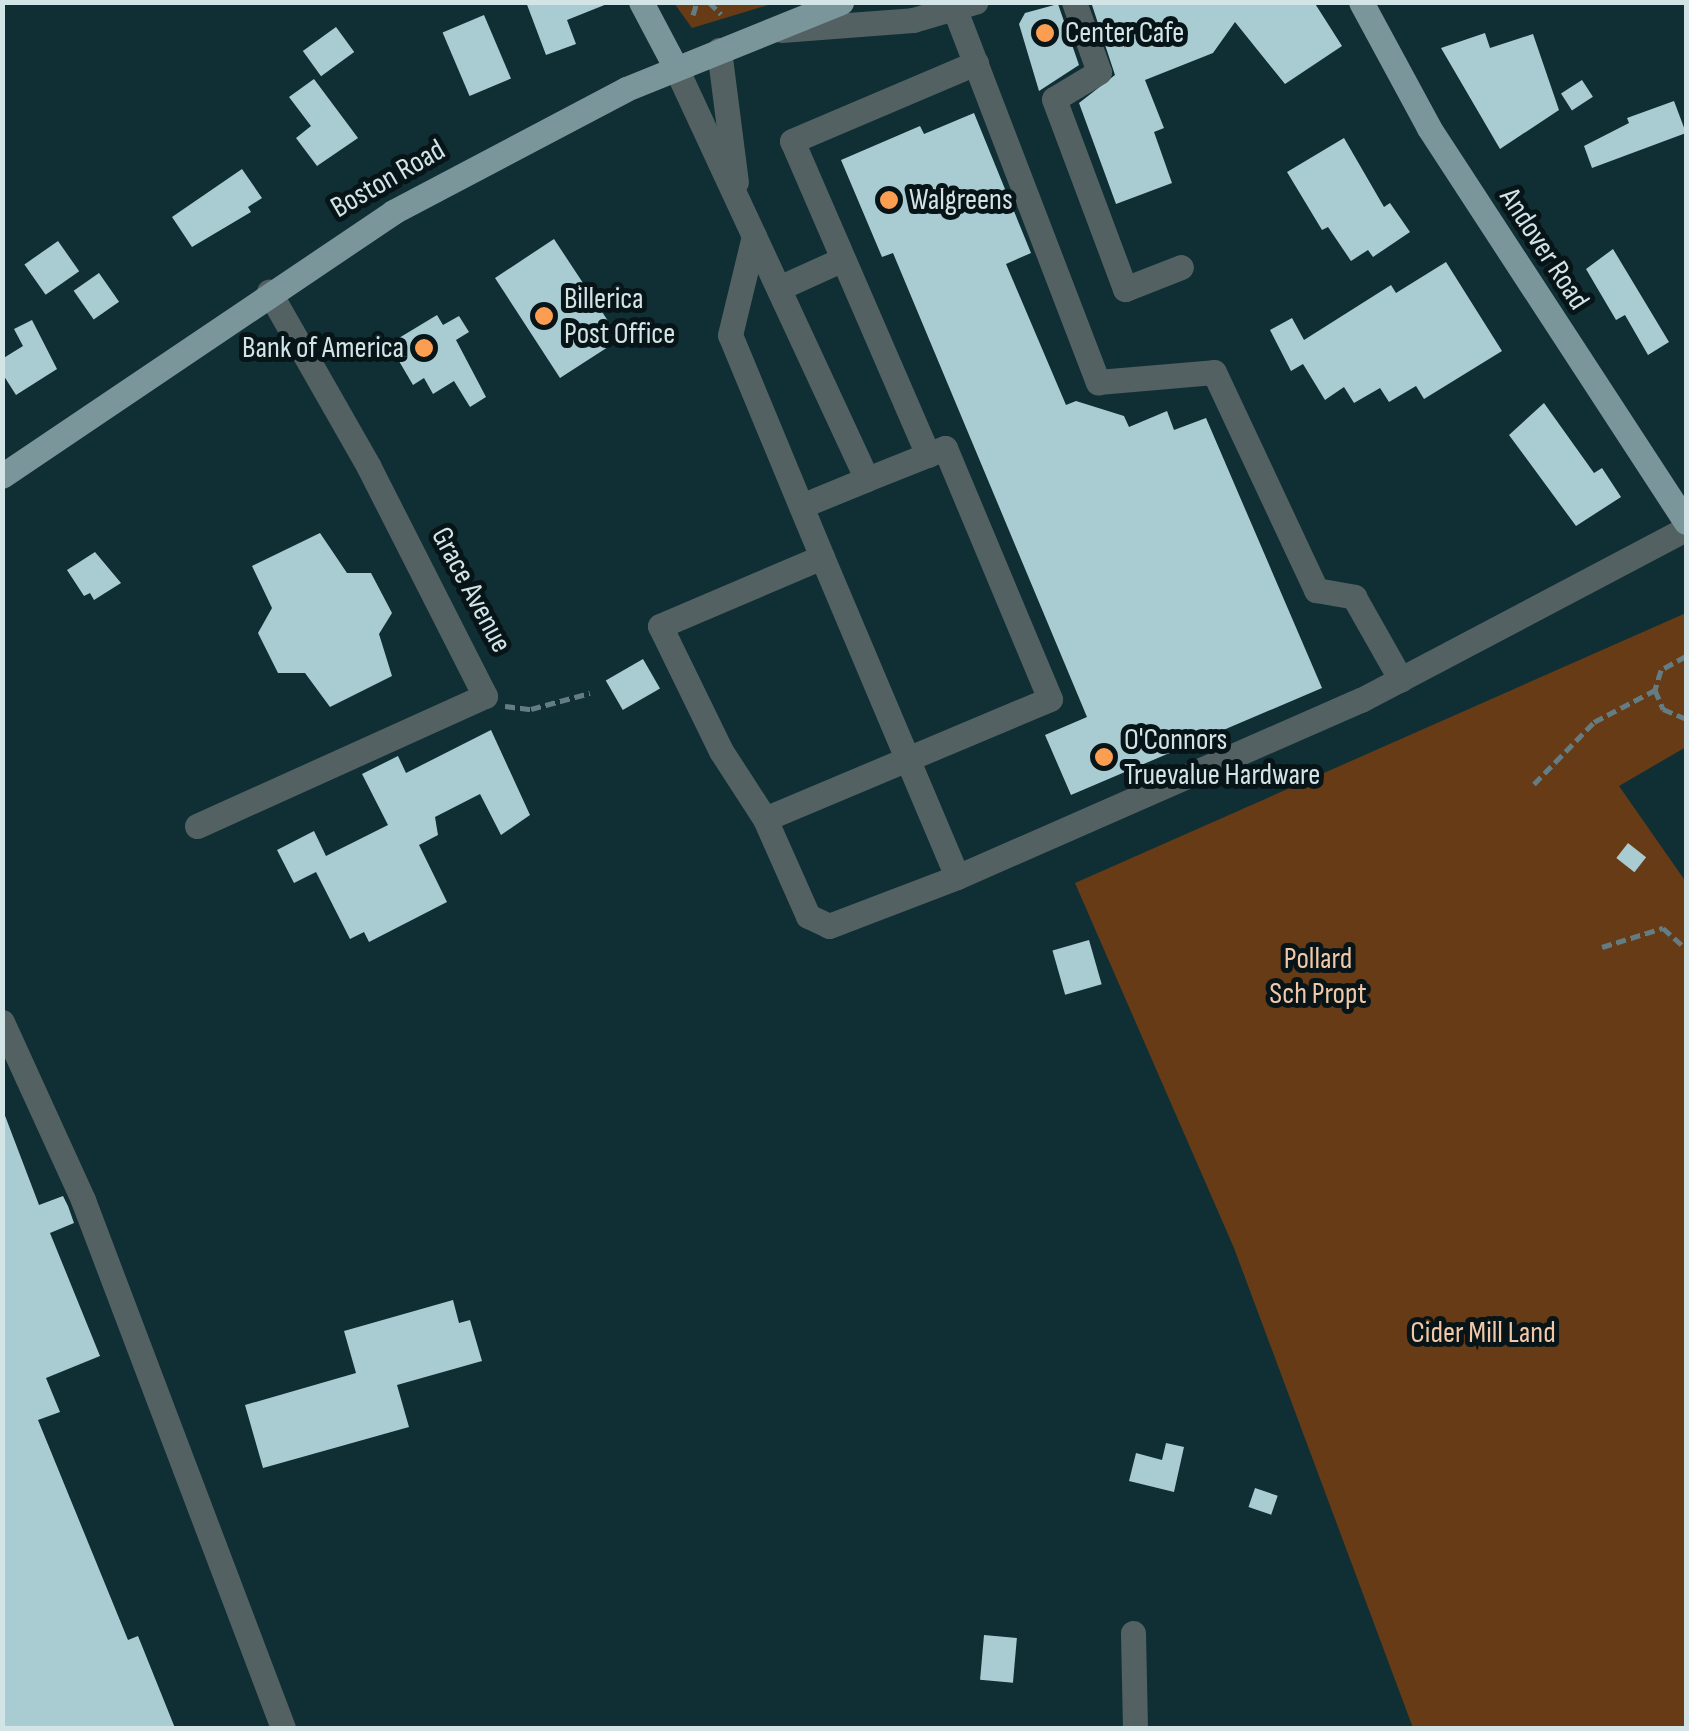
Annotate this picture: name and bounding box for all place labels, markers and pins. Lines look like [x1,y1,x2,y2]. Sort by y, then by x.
place label: Center Cafe [1065,15,1184,51]
marker: Center Cafe [1034,22,1056,44]
place label: Walgreens [909,182,1013,218]
marker: Walgreens [878,189,900,211]
place label: Billerica Post Office [564,281,675,352]
marker: Billerica Post Office [533,305,555,327]
place label: Bank of America [242,330,404,366]
marker: Bank of America [413,337,435,359]
place label: O'Connors Truevalue Hardware [1124,722,1320,792]
marker: O'Connors Truevalue Hardware [1093,746,1115,768]

